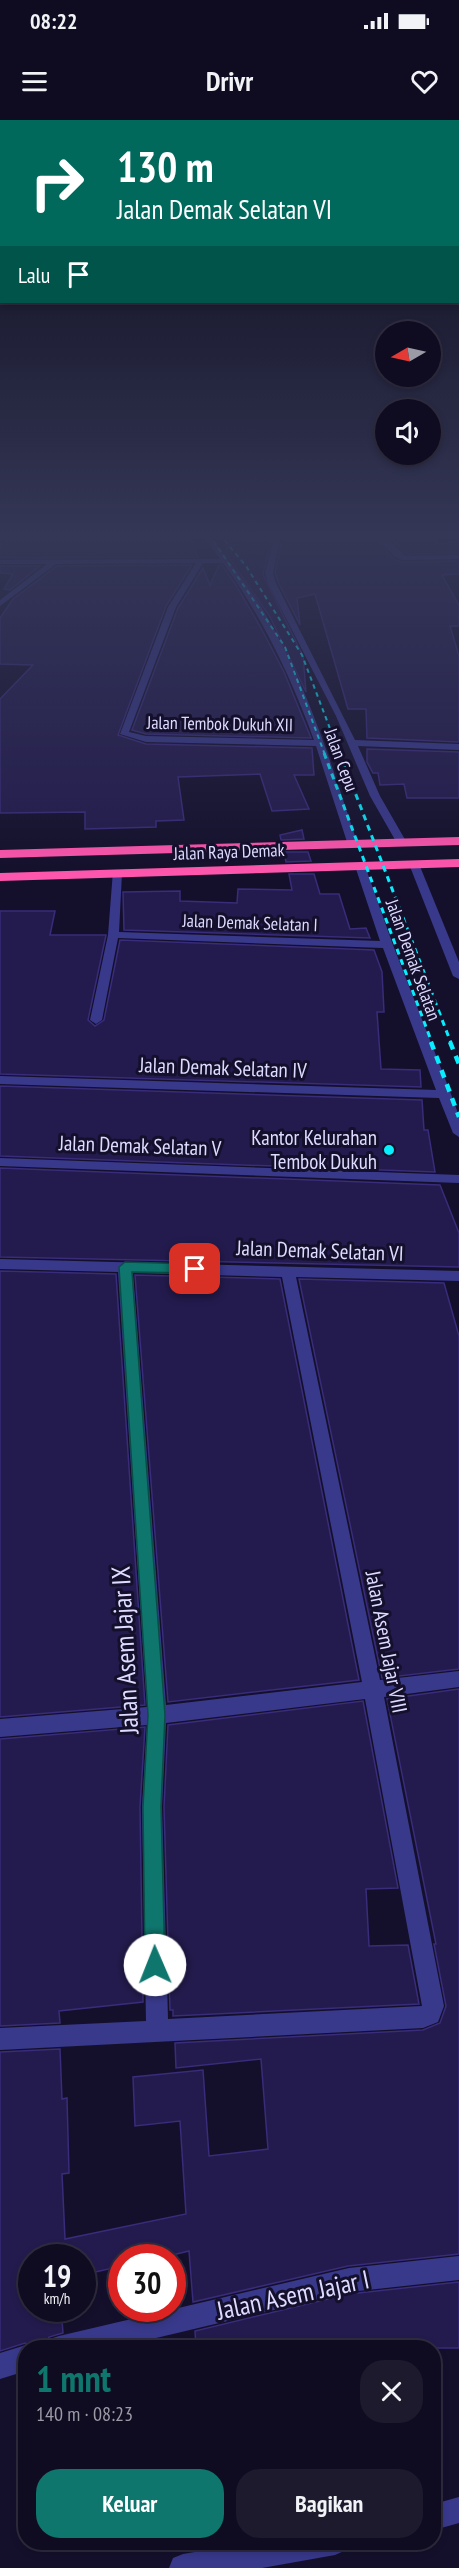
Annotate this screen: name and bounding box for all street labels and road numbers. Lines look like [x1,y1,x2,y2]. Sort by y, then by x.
street label: Jalan Tembok Dukuh XII [146,711,293,736]
street label: Jalan Cepu [319,724,363,795]
street label: Jalan Raya Demak [172,838,285,865]
street label: Jalan Demak Selatan [381,895,446,1024]
street label: Jalan Demak Selatan I [181,909,318,936]
street label: Jalan Demak Selatan IV [138,1051,308,1084]
street label: Jalan Demak Selatan V [57,1129,222,1162]
street label: Jalan Demak Selatan VI [235,1234,404,1267]
street label: Jalan Asem Jajar IX [104,1565,145,1736]
street label: Jalan Asem Jajar VIII [359,1568,413,1715]
street label: Jalan Asem Jajar I [213,2262,372,2327]

